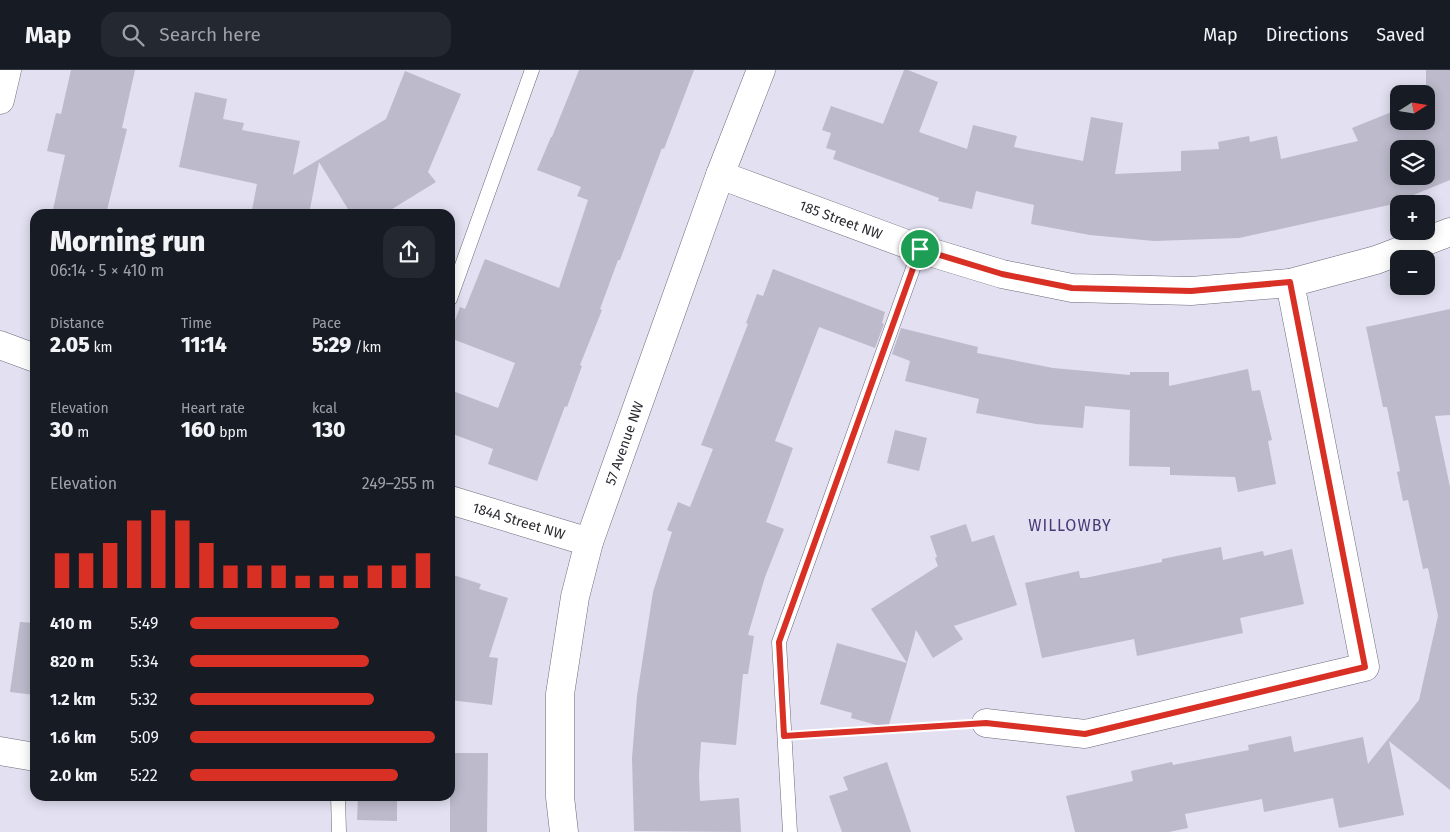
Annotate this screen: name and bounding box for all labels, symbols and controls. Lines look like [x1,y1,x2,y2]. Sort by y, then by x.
search box [101,12,451,57]
text: Map [25,21,71,49]
icon: search [119,21,147,49]
text: Search here [159,23,261,46]
text: Map [1203,24,1238,46]
text: Directions [1266,24,1348,46]
text: Saved [1376,24,1425,46]
north arrow [1390,85,1435,130]
map controls [1390,85,1435,295]
button: layers [1390,140,1435,185]
button: + [1390,195,1435,240]
street label: 185 Street NW [797,197,885,243]
text: Morning run [50,225,205,258]
button: share [383,226,435,278]
pin [899,228,941,270]
icon: arrive [906,235,934,263]
button: − [1390,250,1435,295]
text: 06:14 · 5 × 410 m [50,261,164,280]
text: Distance [50,315,104,332]
text: Time [181,315,212,332]
text: Pace [312,315,341,332]
text: 2.05 [50,332,90,358]
text: 11:14 [181,332,227,358]
text: 5:29 [312,332,351,358]
text: km [90,339,113,356]
text: /km [351,339,381,356]
street label: 57 Avenue NW [601,399,647,488]
text: Elevation [50,400,109,417]
text: Heart rate [181,400,245,417]
text: kcal [312,400,337,417]
text: 30 [50,417,74,443]
text: 160 [181,417,215,443]
text: 130 [312,417,345,443]
text: m [74,424,89,441]
text: bpm [215,424,248,441]
text: Elevation [50,474,117,493]
text: 249–255 m [362,474,435,493]
street label: 184A Street NW [471,499,568,543]
district label: WILLOWBY [1028,516,1112,535]
text: 410 m [50,614,92,633]
text: 5:49 [130,614,158,633]
text: 820 m [50,652,94,671]
text: 5:34 [130,652,158,671]
text: 1.2 km [50,690,96,709]
text: 5:32 [130,690,158,709]
text: 1.6 km [50,728,96,747]
text: 5:09 [130,728,159,747]
text: 2.0 km [50,766,97,785]
text: 5:22 [130,766,158,785]

